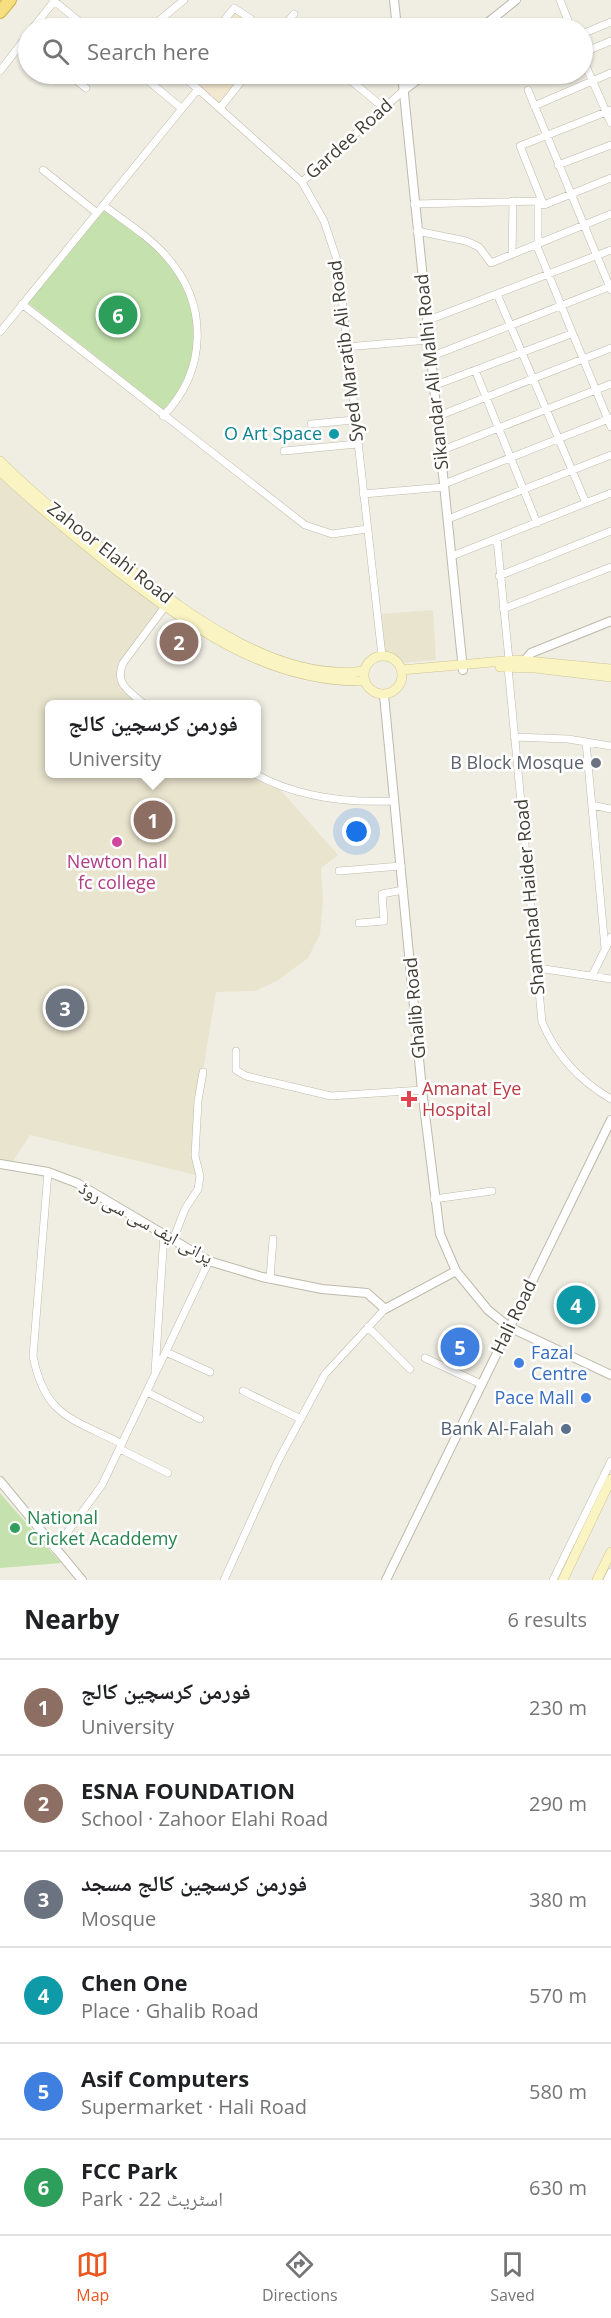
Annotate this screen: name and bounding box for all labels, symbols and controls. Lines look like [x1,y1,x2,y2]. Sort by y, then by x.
search box [18,18,593,84]
icon: search [39,35,72,68]
text: Search here [87,36,210,66]
street label: Gardee Road [300,93,397,184]
street label: Syed Maratib Ali Road [322,259,368,443]
street label: Sikandar Ali Malhi Road [409,273,453,471]
pin: 6 [98,292,138,338]
place label: O Art Space [224,421,322,445]
marker: O Art Space [327,427,341,441]
street label: Zahoor Elahi Road [43,496,178,609]
pin: 2 [160,620,198,664]
popup [45,700,261,778]
text: فورمن کرسچین کالج [68,707,238,737]
text: University [68,745,161,772]
place label: B Block Mosque [450,750,584,774]
marker: B Block Mosque [589,756,603,770]
pin: 1 [134,798,172,842]
street label: Shamshad Haider Road [508,798,550,996]
your location [342,817,371,846]
marker: Newton hall fc college [110,835,124,849]
place label: Newton hall fc college [67,849,167,894]
street label: Ghalib Road [398,956,430,1060]
pin: 3 [46,986,84,1030]
place label: Amanat Eye Hospital [422,1076,521,1121]
marker: Amanat Eye Hospital [400,1090,418,1108]
street label: پرانی ایف سی سی روڈ [75,1175,218,1269]
street label: Hali Road [485,1275,541,1358]
pin: 4 [556,1282,596,1328]
pin: 5 [440,1324,480,1370]
place label: Fazal Centre [531,1340,587,1385]
marker: Fazal Centre [512,1356,526,1370]
place label: Pace Mall [494,1385,574,1409]
marker: Pace Mall [579,1391,593,1405]
place label: Bank Al-Falah [441,1416,554,1440]
marker: Bank Al-Falah [559,1422,573,1436]
place label: National Cricket Acaddemy [27,1505,178,1550]
marker: National Cricket Acaddemy [8,1521,22,1535]
text: Nearby [24,1601,119,1637]
text: 6 results [507,1606,587,1633]
text: فورمن کرسچین کالج [81,1675,251,1705]
text: 1 [38,1694,49,1721]
text: 230 m [529,1694,587,1721]
text: University [81,1713,174,1740]
text: ESNA FOUNDATION [81,1775,295,1805]
text: 2 [38,1790,49,1817]
text: 290 m [529,1790,587,1817]
text: School · Zahoor Elahi Road [81,1805,328,1832]
text: فورمن کرسچین کالج مسجد [81,1867,307,1897]
text: 3 [38,1886,49,1913]
text: 380 m [529,1886,587,1913]
text: Mosque [81,1905,156,1932]
text: Chen One [81,1967,188,1997]
text: 4 [38,1982,49,2009]
text: 570 m [529,1982,587,2009]
text: Place · Ghalib Road [81,1997,259,2024]
text: Asif Computers [81,2063,249,2093]
text: 5 [38,2078,49,2105]
text: 580 m [529,2078,587,2105]
text: Supermarket · Hali Road [81,2093,307,2120]
text: FCC Park [81,2155,178,2185]
text: 6 [38,2174,49,2201]
text: 630 m [529,2174,587,2201]
text: Park · اسٹریٹ 22 [81,2185,223,2212]
tab: Map [76,2248,109,2306]
tab: Directions [262,2248,338,2306]
tab: Saved [490,2248,535,2306]

